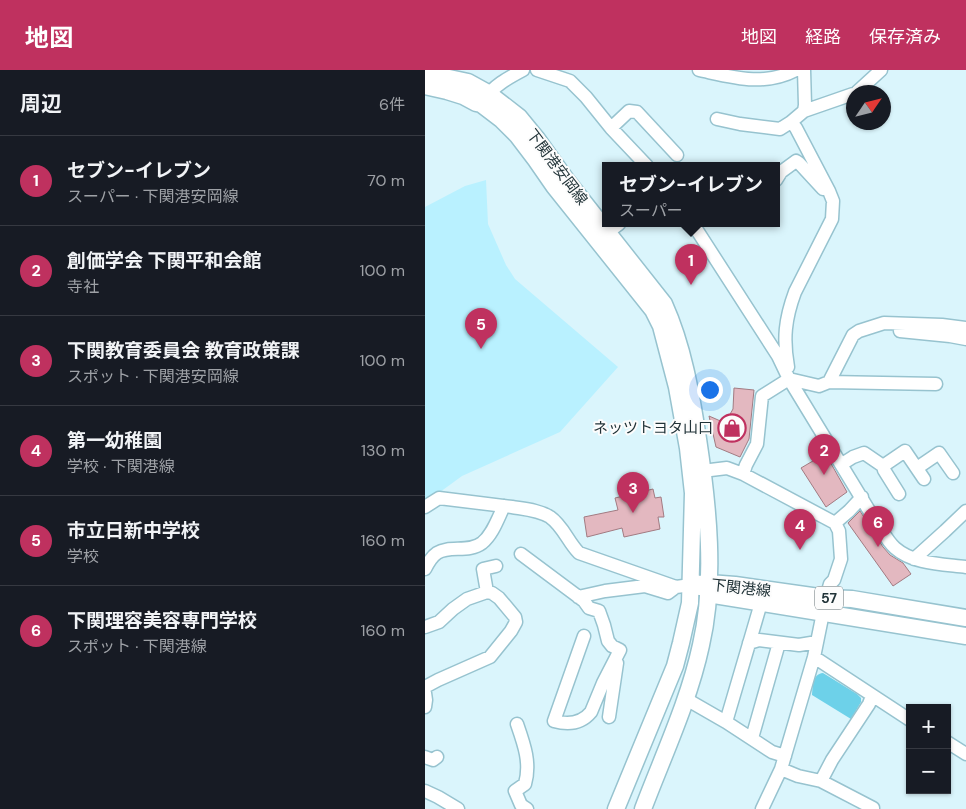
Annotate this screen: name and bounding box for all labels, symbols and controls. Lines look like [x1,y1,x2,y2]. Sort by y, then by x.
text: 地図 [25,22,73,53]
text: 地図 [741,25,777,49]
text: 経路 [805,25,841,49]
text: 保存済み [869,25,941,49]
north arrow [846,85,891,130]
text: 周辺 [20,90,62,118]
text: 6件 [379,94,405,115]
street label: 下関港安岡線 [522,125,592,209]
text: セブン-イレブン [67,158,211,183]
popup [602,162,780,227]
text: 1 [33,170,39,191]
text: 70 m [367,170,405,191]
text: セブン-イレブン [619,172,763,197]
text: スーパー · 下関港安岡線 [67,186,239,207]
text: スーパー [619,200,683,221]
pin: 1 [675,244,707,285]
text: 創価学会 下関平和会館 [67,248,261,273]
text: 2 [31,260,41,281]
text: 100 m [360,260,405,281]
text: 寺社 [67,276,99,297]
pin: 5 [465,308,497,349]
text: 下関教育委員会 教育政策課 [67,338,299,363]
text: 3 [31,350,41,371]
text: 100 m [360,350,405,371]
text: スポット · 下関港安岡線 [67,366,239,387]
your location [697,377,723,403]
shop icon: ネッツトヨタ山口 [717,413,747,443]
place label: ネッツトヨタ山口 [593,418,713,438]
text: 第一幼稚園 [67,428,162,453]
pin: 2 [808,434,840,475]
text: 4 [31,440,41,461]
text: 130 m [361,440,405,461]
text: 学校 · 下関港線 [67,456,175,477]
pin: 3 [617,472,649,513]
pin: 6 [862,506,894,547]
pin: 4 [784,509,816,550]
text: 市立日新中学校 [67,518,200,543]
text: 5 [31,530,41,551]
text: 160 m [361,530,405,551]
text: 学校 [67,546,99,567]
street label: 下関港線 [710,575,772,601]
road number: 57 [815,586,843,610]
text: 下関理容美容専門学校 [67,608,257,633]
text: 6 [31,620,41,641]
text: 160 m [361,620,405,641]
text: スポット · 下関港線 [67,636,207,657]
map controls [906,704,951,794]
button: + [906,704,951,749]
button: − [906,749,951,794]

